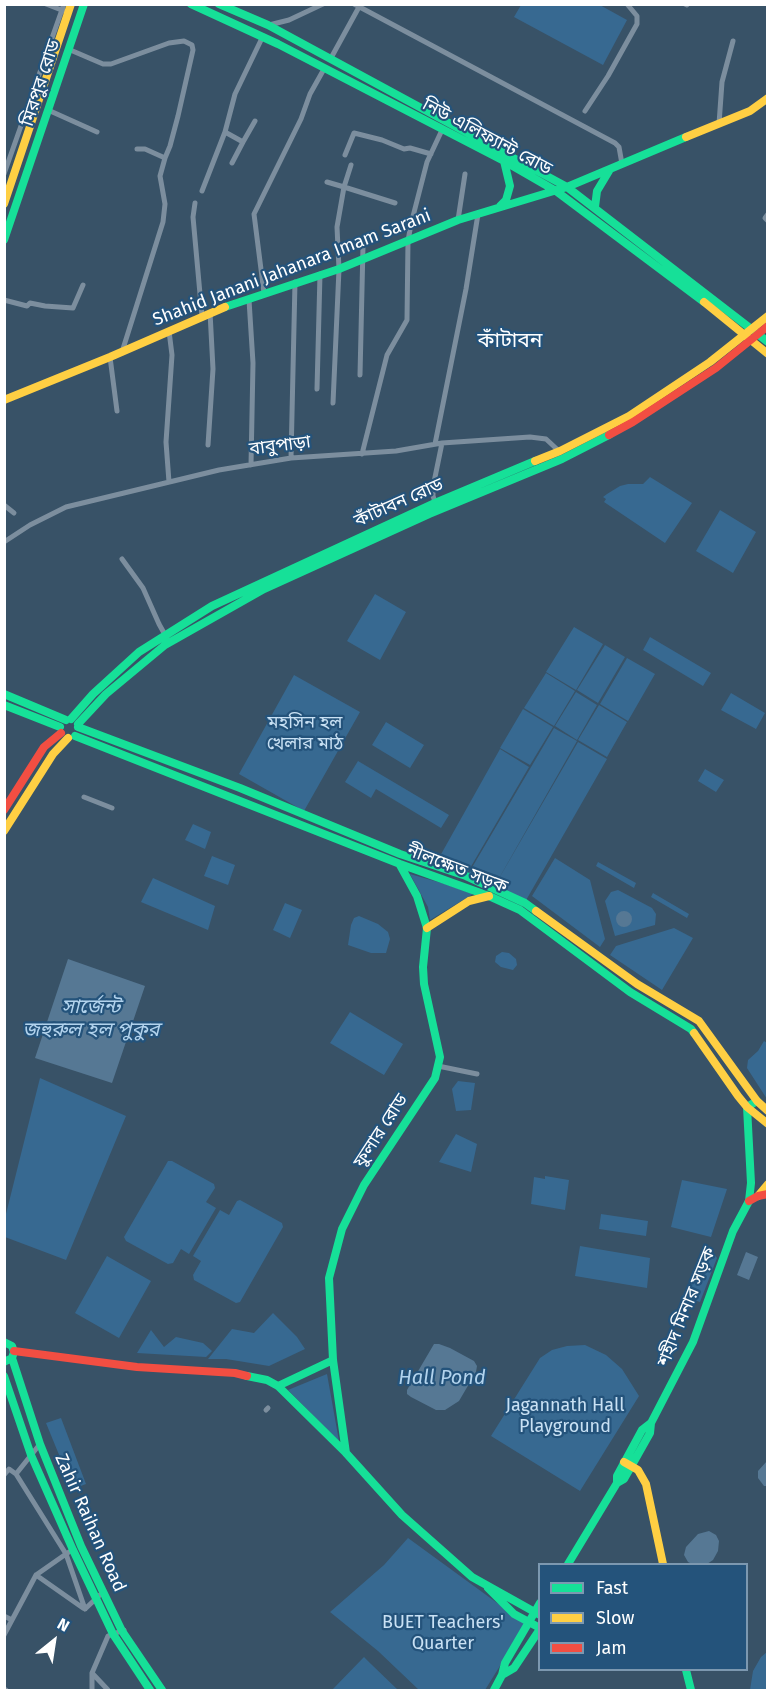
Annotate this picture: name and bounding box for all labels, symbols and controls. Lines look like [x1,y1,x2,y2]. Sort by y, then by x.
street label: মিরপুর রোড [17,37,65,129]
street label: নিউ এলিফ্যান্ট রোড [419,94,555,180]
street label: Shahid Janani Jahanara Imam Sarani [150,205,434,331]
district label: কাঁটাবন [478,328,542,354]
street label: বাবুপাড়া [248,432,312,460]
street label: কাঁটাবন রোড [351,474,447,532]
park label: মহসিন হল খেলার মাঠ [267,712,343,754]
street label: নীলক্ষেত সড়ক [404,840,510,898]
water label: সার্জেন্ট জহুরুল হল পুকুর [23,995,159,1042]
street label: ফুলার রোড [349,1090,413,1172]
street label: শহীদ মিনার সড়ক [653,1244,721,1370]
water label: Hall Pond [398,1366,486,1390]
park label: Jagannath Hall Playground [505,1395,625,1438]
street label: Zahir Raihan Road [50,1451,130,1595]
legend [538,1563,748,1671]
text: Fast [596,1577,628,1599]
text: Slow [596,1607,634,1629]
north arrow [24,1611,84,1671]
park label: BUET Teachers' Quarter [382,1612,504,1654]
text: N [54,1614,73,1636]
text: Jam [596,1637,627,1659]

